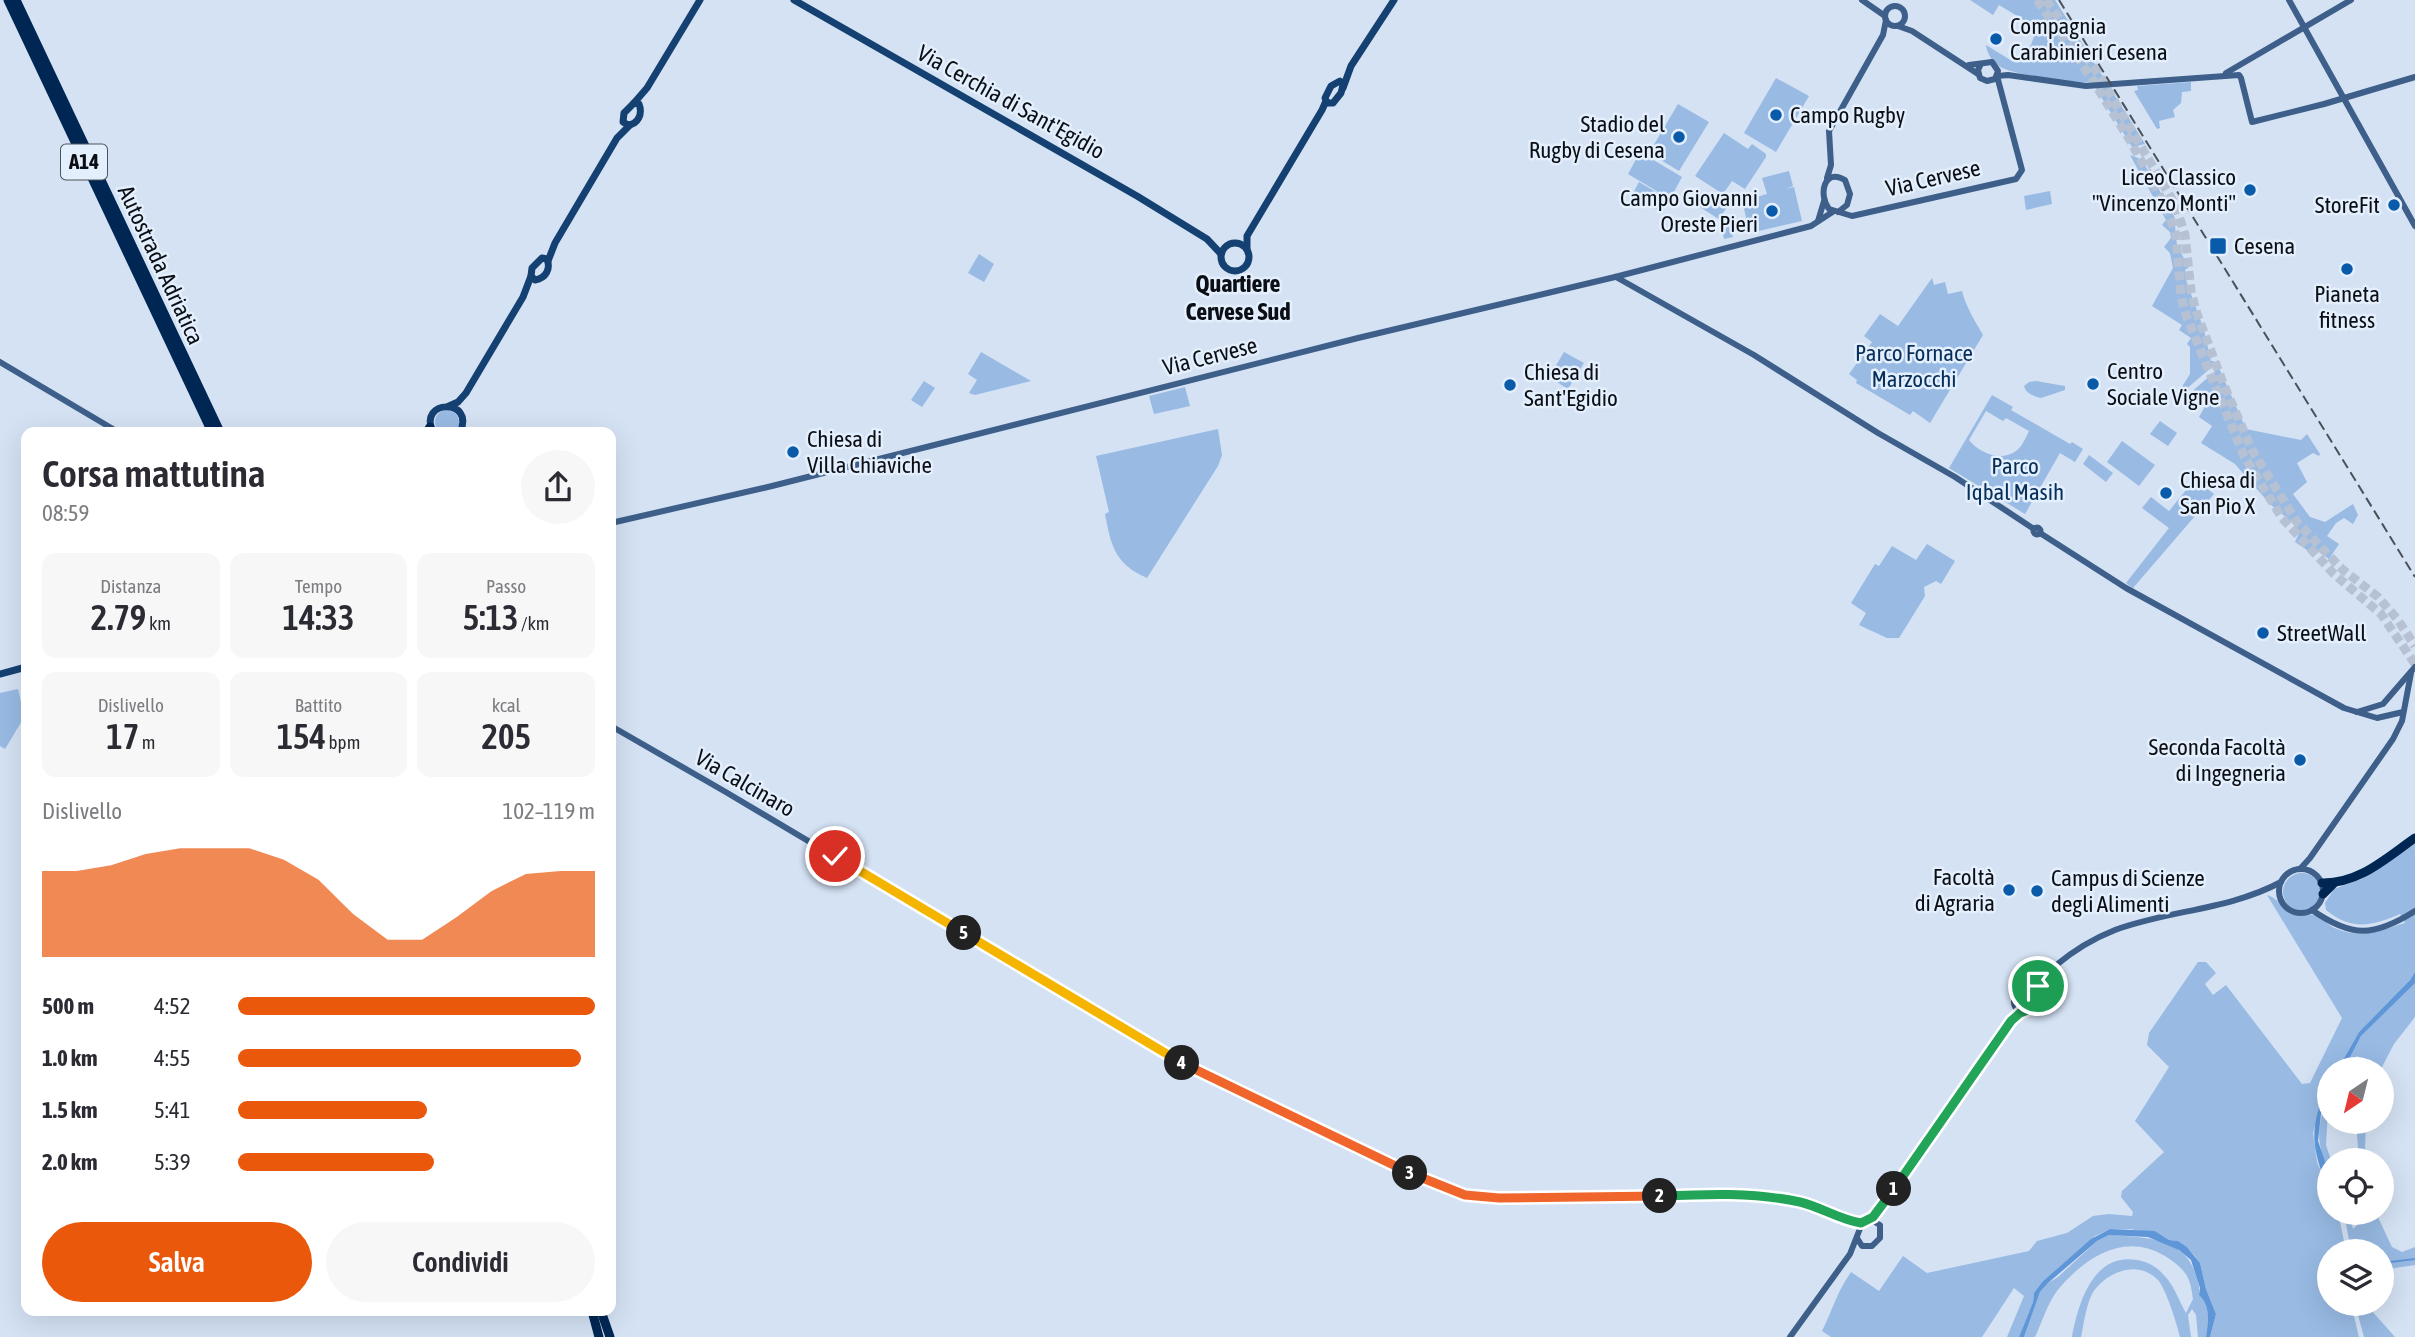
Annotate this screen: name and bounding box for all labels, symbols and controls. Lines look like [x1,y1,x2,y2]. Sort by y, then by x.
place label: Compagnia Carabinieri Cesena [2010,13,2168,65]
marker: Compagnia Carabinieri Cesena [1988,31,2004,47]
street label: Via Cerchia di Sant'Egidio [913,40,1109,164]
place label: Campo Rugby [1790,102,1905,128]
marker: Campo Rugby [1768,107,1784,123]
place label: Stadio del Rugby di Cesena [1529,111,1665,163]
marker: Stadio del Rugby di Cesena [1671,129,1687,145]
road number: A14 [61,144,107,180]
street label: Via Cervese [1883,155,1983,201]
place label: Liceo Classico "Vincenzo Monti" [2092,164,2236,216]
street label: Autostrada Adriatica [113,181,209,349]
marker: Liceo Classico "Vincenzo Monti" [2242,182,2258,198]
place label: Campo Giovanni Oreste Pieri [1620,185,1758,237]
place label: StoreFit [2315,192,2380,218]
marker: StoreFit [2386,197,2402,213]
marker: Campo Giovanni Oreste Pieri [1764,203,1780,219]
place label: Cesena [2234,233,2295,259]
marker: Cesena [2208,236,2228,256]
marker: Pianeta fitness [2339,261,2355,277]
district label: Quartiere Cervese Sud [1185,270,1291,325]
place label: Pianeta fitness [2314,281,2380,333]
street label: Via Cervese [1160,332,1260,380]
park label: Parco Fornace Marzocchi [1855,340,1973,392]
place label: Centro Sociale Vigne [2107,358,2219,410]
place label: Chiesa di Sant'Egidio [1524,359,1618,411]
marker: Centro Sociale Vigne [2085,376,2101,392]
marker: Chiesa di Sant'Egidio [1502,377,1518,393]
place label: Chiesa di Villa Chiaviche [807,426,932,478]
marker: Chiesa di Villa Chiaviche [785,444,801,460]
button: share [521,450,595,524]
text: Corsa mattutina [42,452,266,495]
park label: Parco Iqbal Masih [1966,453,2064,505]
place label: Chiesa di San Pio X [2180,467,2256,519]
marker: Chiesa di San Pio X [2158,485,2174,501]
text: 08:59 [42,500,89,526]
text: Distanza [100,575,161,597]
text: Tempo [295,575,342,597]
text: Passo [486,575,526,597]
text: 2.79 [91,597,146,637]
text: 14:33 [282,597,355,637]
text: 5:13 [463,597,518,637]
text: km [146,612,171,634]
text: /km [518,612,550,634]
place label: StreetWall [2277,620,2366,646]
marker: StreetWall [2255,625,2271,641]
text: Dislivello [98,694,164,716]
text: Battito [295,694,342,716]
text: kcal [492,694,521,716]
text: 17 [106,716,139,756]
text: 154 [277,716,326,756]
text: 205 [481,716,531,756]
text: m [139,731,155,753]
text: bpm [326,731,360,753]
place label: Seconda Facoltà di Ingegneria [2149,734,2286,786]
street label: Via Calcinaro [691,744,799,822]
marker: Seconda Facoltà di Ingegneria [2292,752,2308,768]
text: Dislivello [42,798,122,824]
text: 102–119 m [502,798,595,824]
pin [805,826,865,886]
icon: check [816,837,854,875]
place label: Facoltà di Agraria [1915,864,1995,916]
place label: Campus di Scienze degli Alimenti [2051,865,2205,917]
marker: Facoltà di Agraria [2001,882,2017,898]
marker: Campus di Scienze degli Alimenti [2029,883,2045,899]
pin: 5 [946,916,982,950]
text: 5 [959,921,968,943]
pin [2008,956,2068,1016]
icon: arrive [2019,967,2057,1005]
text: 500 m [42,993,94,1019]
text: 4:52 [154,993,191,1019]
text: 1.0 km [42,1045,98,1071]
text: 4:55 [154,1045,191,1071]
pin: 4 [1164,1046,1200,1080]
text: 4 [1177,1051,1186,1073]
north arrow [2317,1057,2394,1134]
map controls [2317,1057,2394,1316]
text: 1.5 km [42,1097,98,1123]
text: 5:41 [154,1097,191,1123]
button: locate [2317,1148,2394,1225]
text: 2.0 km [42,1149,98,1175]
text: 5:39 [154,1149,191,1175]
pin: 3 [1392,1156,1428,1190]
text: 3 [1405,1161,1414,1183]
pin: 1 [1876,1172,1912,1206]
text: 1 [1889,1177,1898,1199]
pin: 2 [1642,1178,1678,1214]
text: 2 [1655,1184,1664,1206]
button: Salva [42,1222,312,1302]
button: Condividi [326,1222,595,1302]
button: layers [2317,1239,2394,1316]

